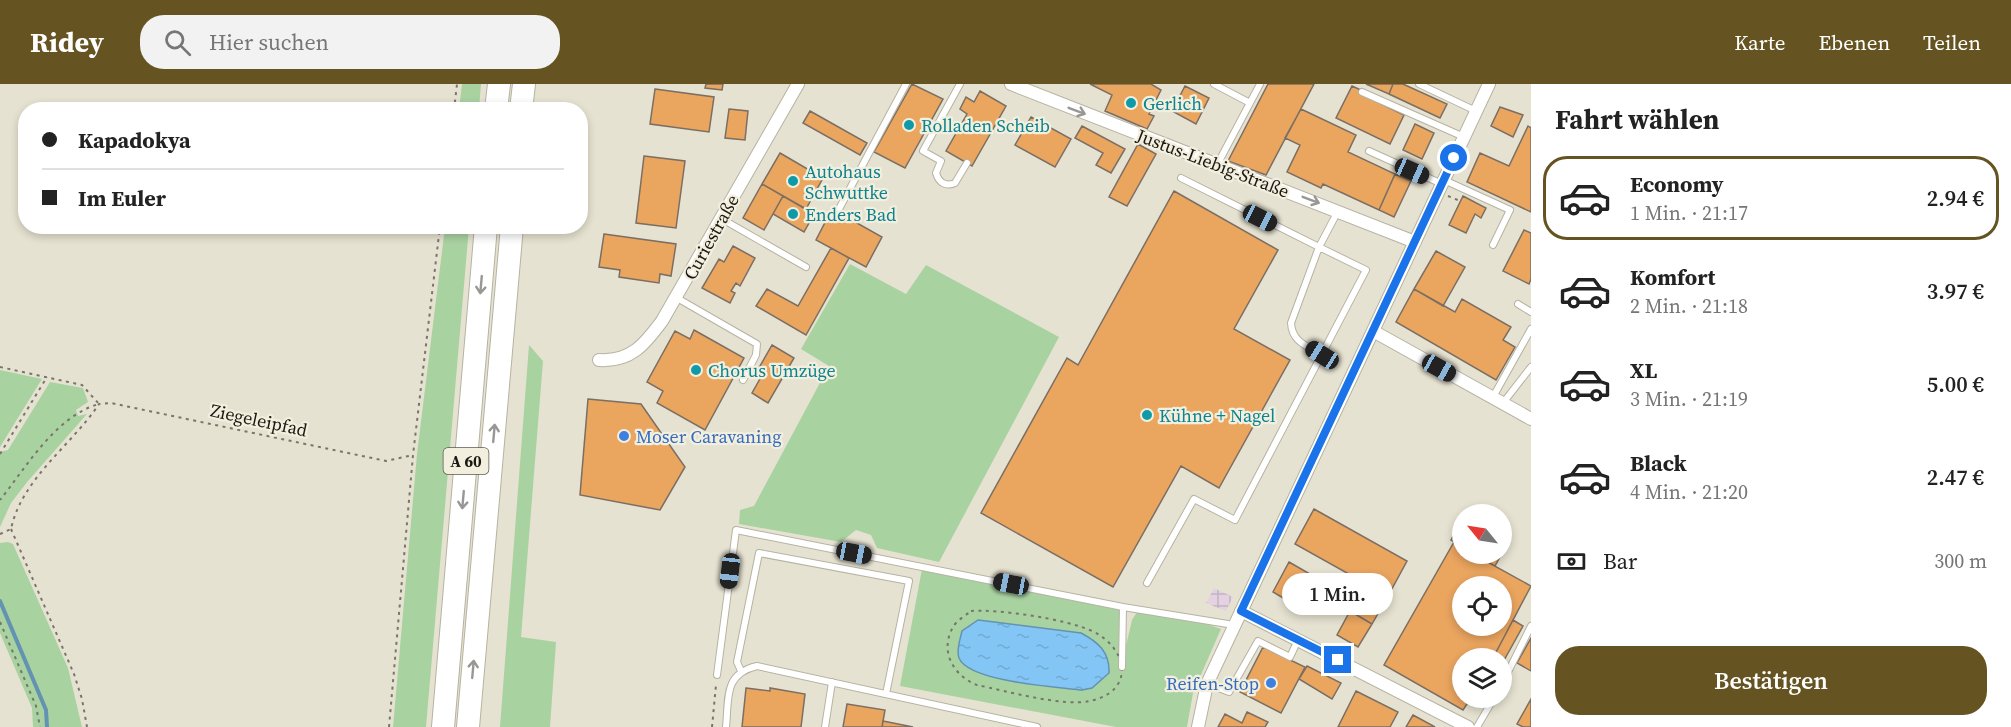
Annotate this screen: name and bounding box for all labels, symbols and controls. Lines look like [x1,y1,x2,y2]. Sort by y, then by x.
search box [140,15,560,69]
text: Ridey [30,23,104,61]
icon: search [161,26,194,59]
text: Hier suchen [209,27,329,57]
text: Karte [1734,28,1785,57]
text: Ebenen [1818,28,1890,57]
text: Teilen [1923,28,1981,57]
place label: Gerlich [1143,91,1202,116]
marker: Gerlich [1124,96,1138,110]
text: Fahrt wählen [1555,101,1719,138]
one-way arrow [1067,106,1085,117]
place label: Rolladen Scheib [921,113,1050,138]
marker: Rolladen Scheib [902,118,916,132]
street label: Justus-Liebig-Straße [1132,122,1293,204]
text: Kapadokya [78,125,191,155]
route start [1440,144,1467,171]
car [1392,155,1432,187]
place label: Autohaus Schwuttke [805,159,888,205]
text: Economy [1630,169,1724,199]
icon: car [1558,171,1612,225]
marker: Autohaus Schwuttke [786,174,800,188]
text: Im Euler [78,183,166,213]
text: 2.94 € [1927,183,1984,213]
street label: Curiestraße [677,190,745,284]
one-way arrow [1301,196,1320,207]
text: 1 Min. · 21:17 [1630,199,1748,227]
place label: Enders Bad [805,202,896,227]
car [1240,202,1280,234]
marker: Enders Bad [786,207,800,221]
text: Komfort [1630,262,1715,292]
icon: car [1558,264,1612,318]
one-way arrow [475,274,486,294]
text: 3.97 € [1927,276,1984,306]
text: 2 Min. · 21:18 [1630,292,1748,320]
car [1302,338,1342,372]
car [1419,351,1459,385]
text: XL [1630,355,1657,385]
icon: car [1558,357,1612,411]
place label: Chorus Umzüge [708,358,836,383]
marker: Chorus Umzüge [689,363,703,377]
text: 5.00 € [1927,369,1984,399]
text: 3 Min. · 21:19 [1630,385,1748,413]
street label: Ziegeleipfad [208,398,310,442]
place label: Kühne + Nagel [1159,403,1275,428]
marker: Kühne + Nagel [1140,408,1154,422]
one-way arrow [489,423,500,443]
place label: Moser Caravaning [636,424,782,449]
marker: Moser Caravaning [617,429,631,443]
road number: A 60 [444,448,488,474]
text: Black [1630,448,1687,478]
icon: car [1558,450,1612,504]
text: 2.47 € [1927,462,1984,492]
text: 4 Min. · 21:20 [1630,478,1748,506]
one-way arrow [457,490,468,509]
north arrow [1452,504,1512,564]
map controls [1452,504,1512,708]
car [835,541,873,565]
icon: cash [1555,545,1588,578]
text: Bar [1603,546,1637,576]
text: 300 m [1934,547,1987,575]
car [719,552,741,590]
car [992,572,1030,596]
callout: 1 Min. [1282,573,1394,615]
button: locate [1452,576,1512,636]
text: 1 Min. [1309,580,1366,608]
route end [1324,646,1351,673]
button: Bestätigen [1555,646,1987,715]
button: layers [1452,648,1512,708]
one-way arrow [468,659,479,679]
place label: Reifen-Stop [1166,671,1259,696]
marker: Reifen-Stop [1264,676,1278,690]

